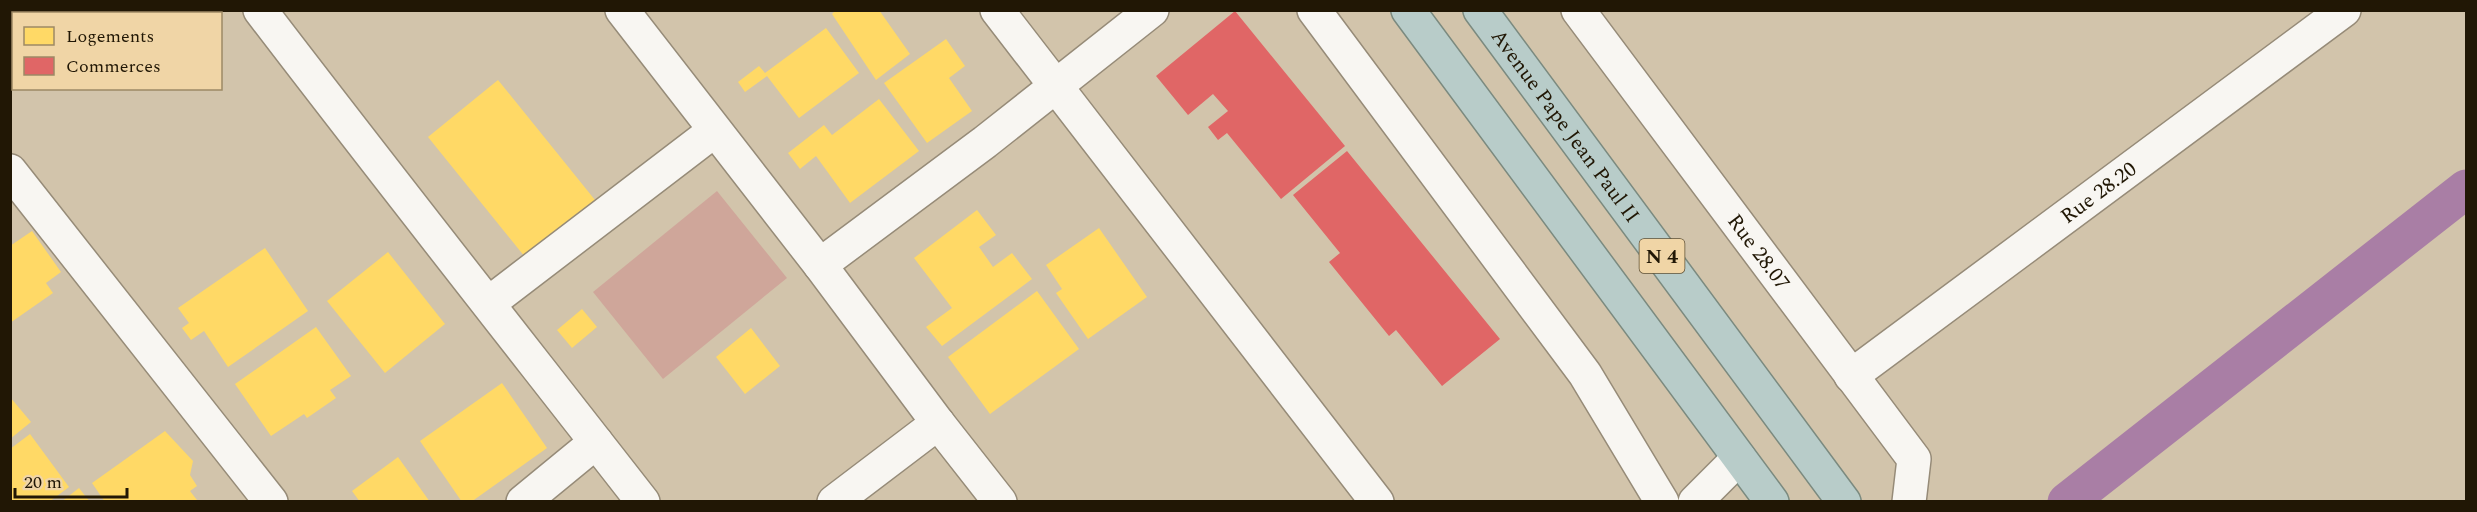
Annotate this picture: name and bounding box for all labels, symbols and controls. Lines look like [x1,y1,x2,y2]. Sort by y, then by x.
legend [12,12,222,90]
text: Logements [66,23,154,50]
street label: Avenue Pape Jean Paul II [1482,23,1647,230]
text: Commerces [66,53,161,80]
street label: Rue 28.20 [2054,154,2144,232]
street label: Rue 28.07 [1719,207,1797,297]
road number: N 4 [1640,239,1684,273]
scale bar [15,461,128,499]
text: 20 m [24,469,62,496]

